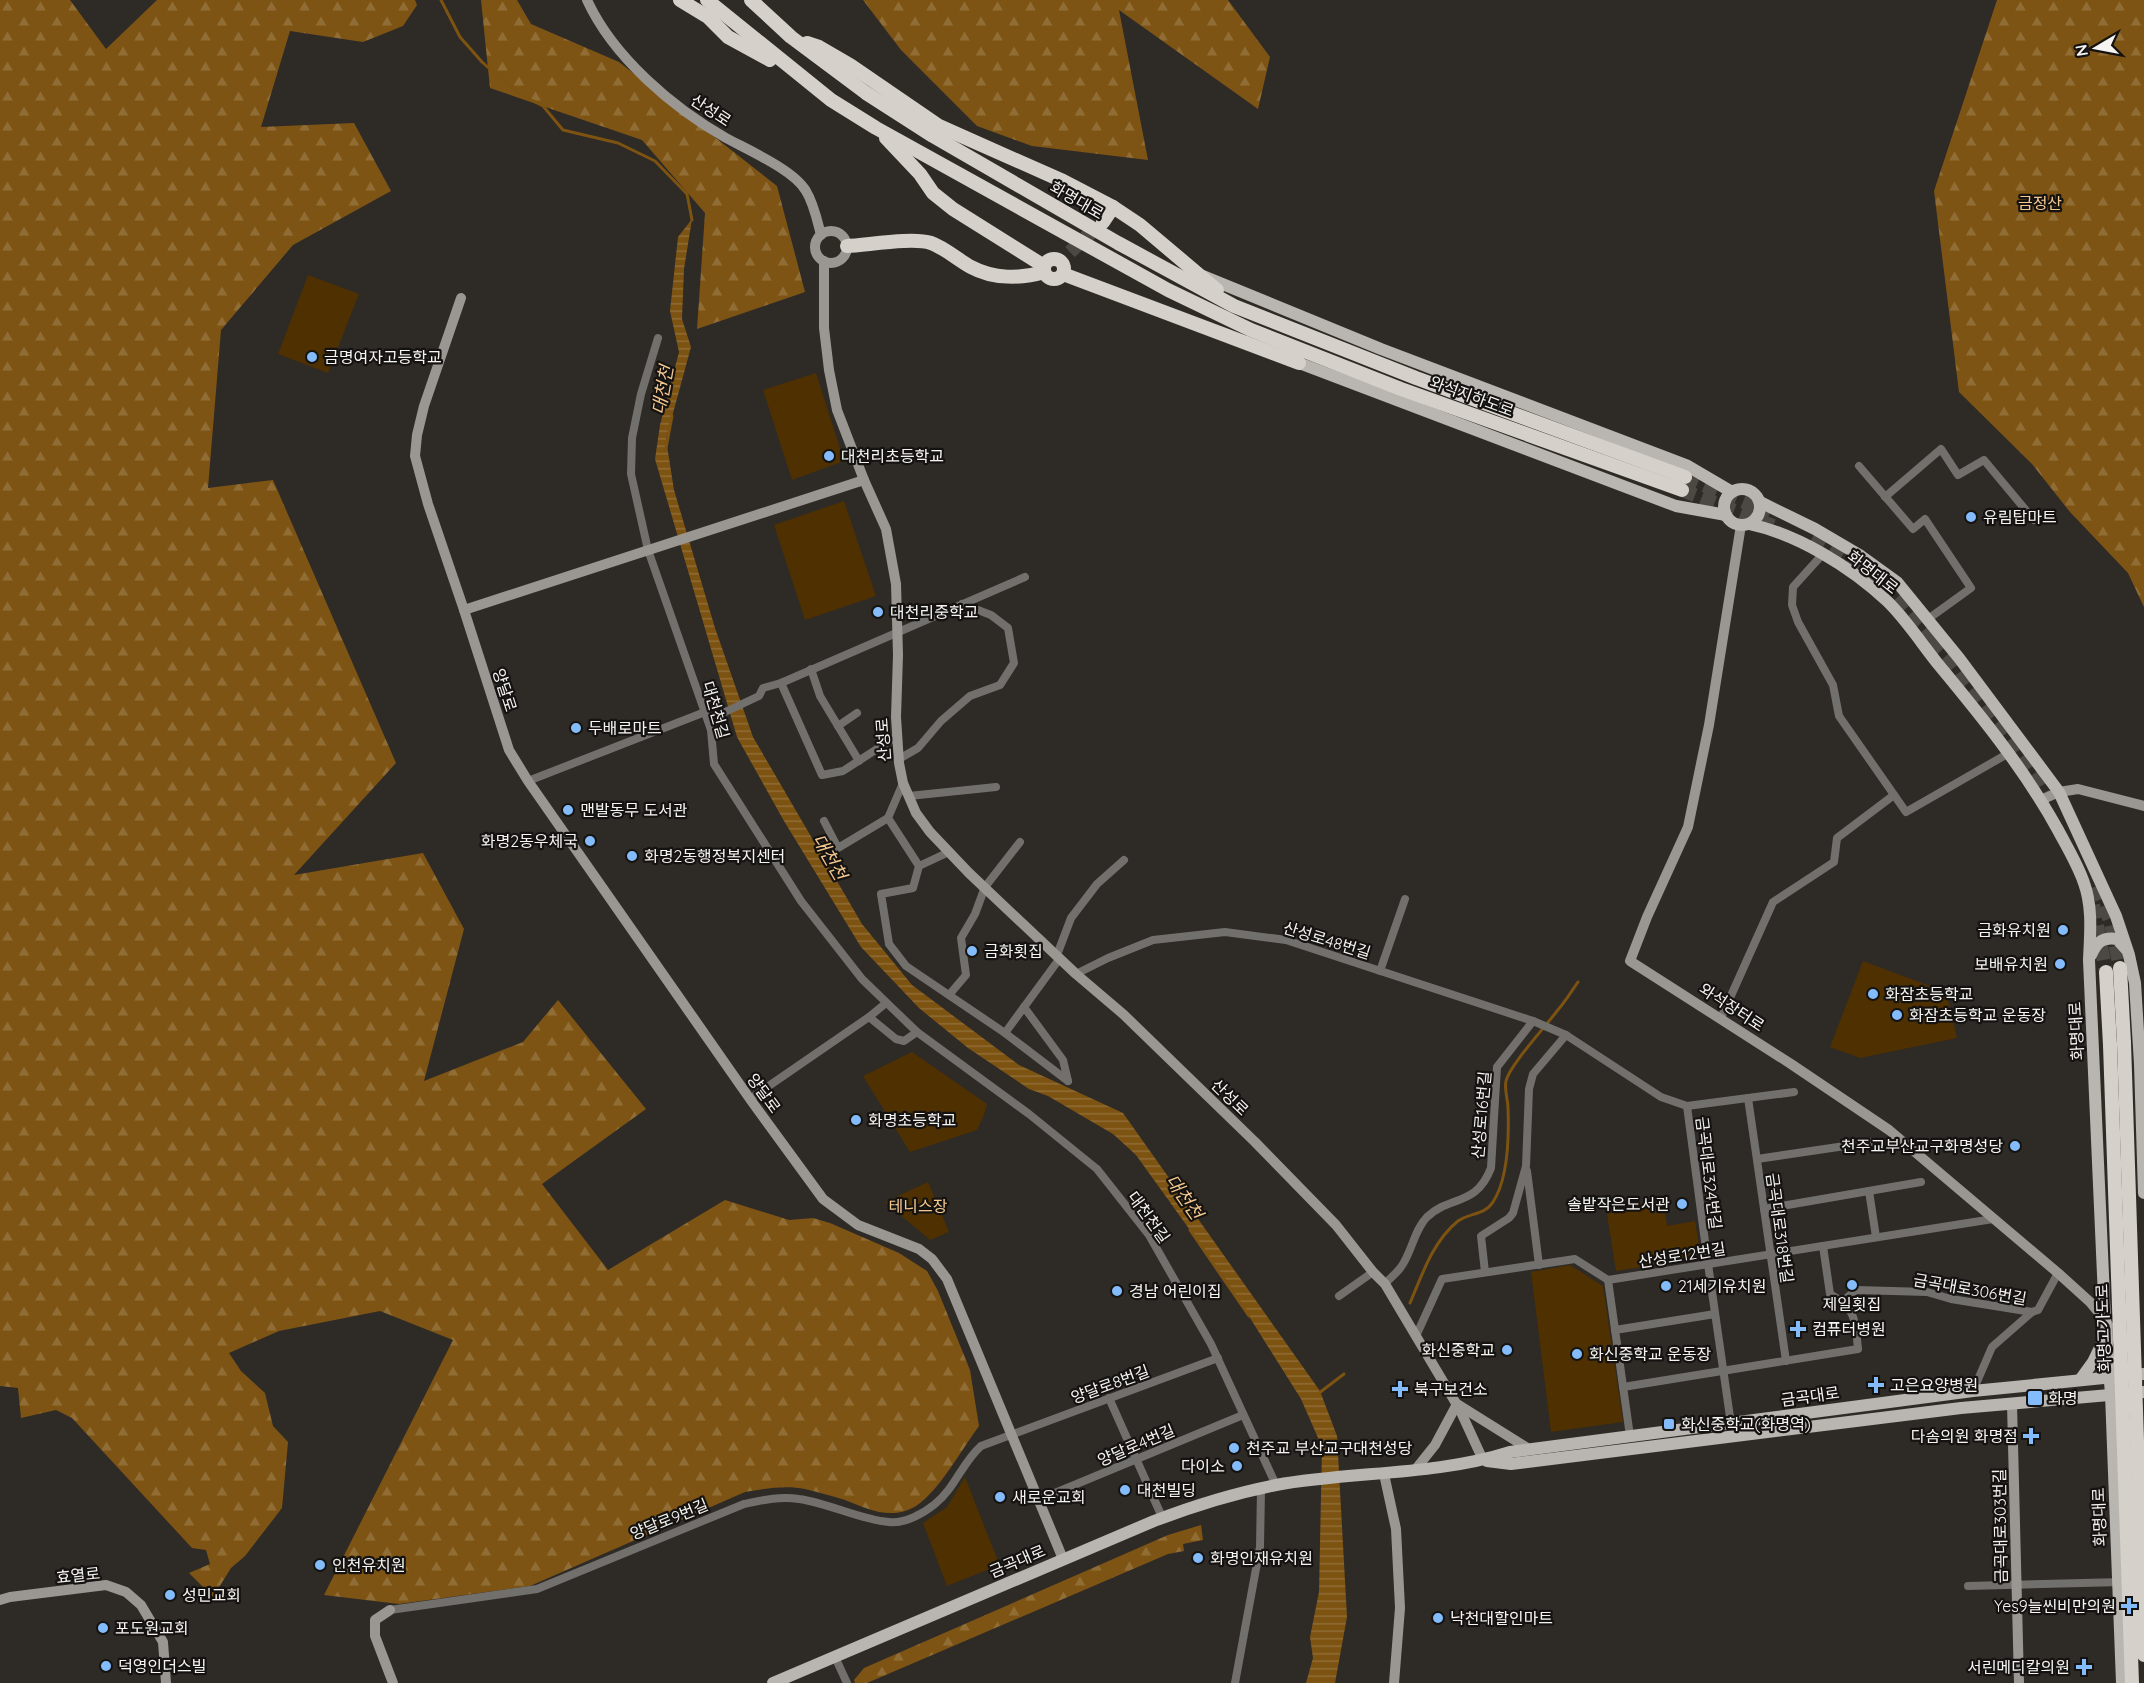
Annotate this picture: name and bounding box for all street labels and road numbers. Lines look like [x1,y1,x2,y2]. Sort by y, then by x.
street label: 산성로 [687,90,735,131]
street label: 화명대로 [1046,177,1108,224]
street label: 와석지하도로 [1427,371,1517,421]
street label: 화명대로 [1844,546,1903,598]
street label: 양달로 [489,666,521,714]
street label: 대천천길 [698,679,734,741]
street label: 산성로 [871,717,895,763]
street label: 산성로48번길 [1281,917,1373,963]
street label: 와석장터로 [1696,979,1769,1036]
street label: 화명대로 [2064,1001,2088,1061]
street label: 양달로 [743,1069,785,1117]
street label: 산성로16번길 [1467,1070,1495,1160]
street label: 산성로 [1207,1074,1253,1120]
street label: 금곡대로324번길 [1692,1115,1726,1231]
street label: 금곡대로318번길 [1762,1172,1798,1284]
street label: 대천천길 [1124,1187,1174,1247]
street label: 산성로12번길 [1637,1238,1727,1272]
street label: 금곡대로306번길 [1912,1269,2028,1309]
street label: 화명고가도로 [2091,1283,2115,1372]
street label: 양달로8번길 [1068,1361,1152,1407]
street label: 금곡대로 [1779,1382,1841,1410]
street label: 양달로4번길 [1094,1420,1178,1470]
street label: 금곡대로303번길 [1989,1469,2011,1583]
street label: 화명대로 [2088,1487,2110,1547]
street label: 양달로9번길 [627,1494,711,1544]
street label: 금곡대로 [986,1540,1048,1582]
street label: 효열로 [55,1563,101,1587]

